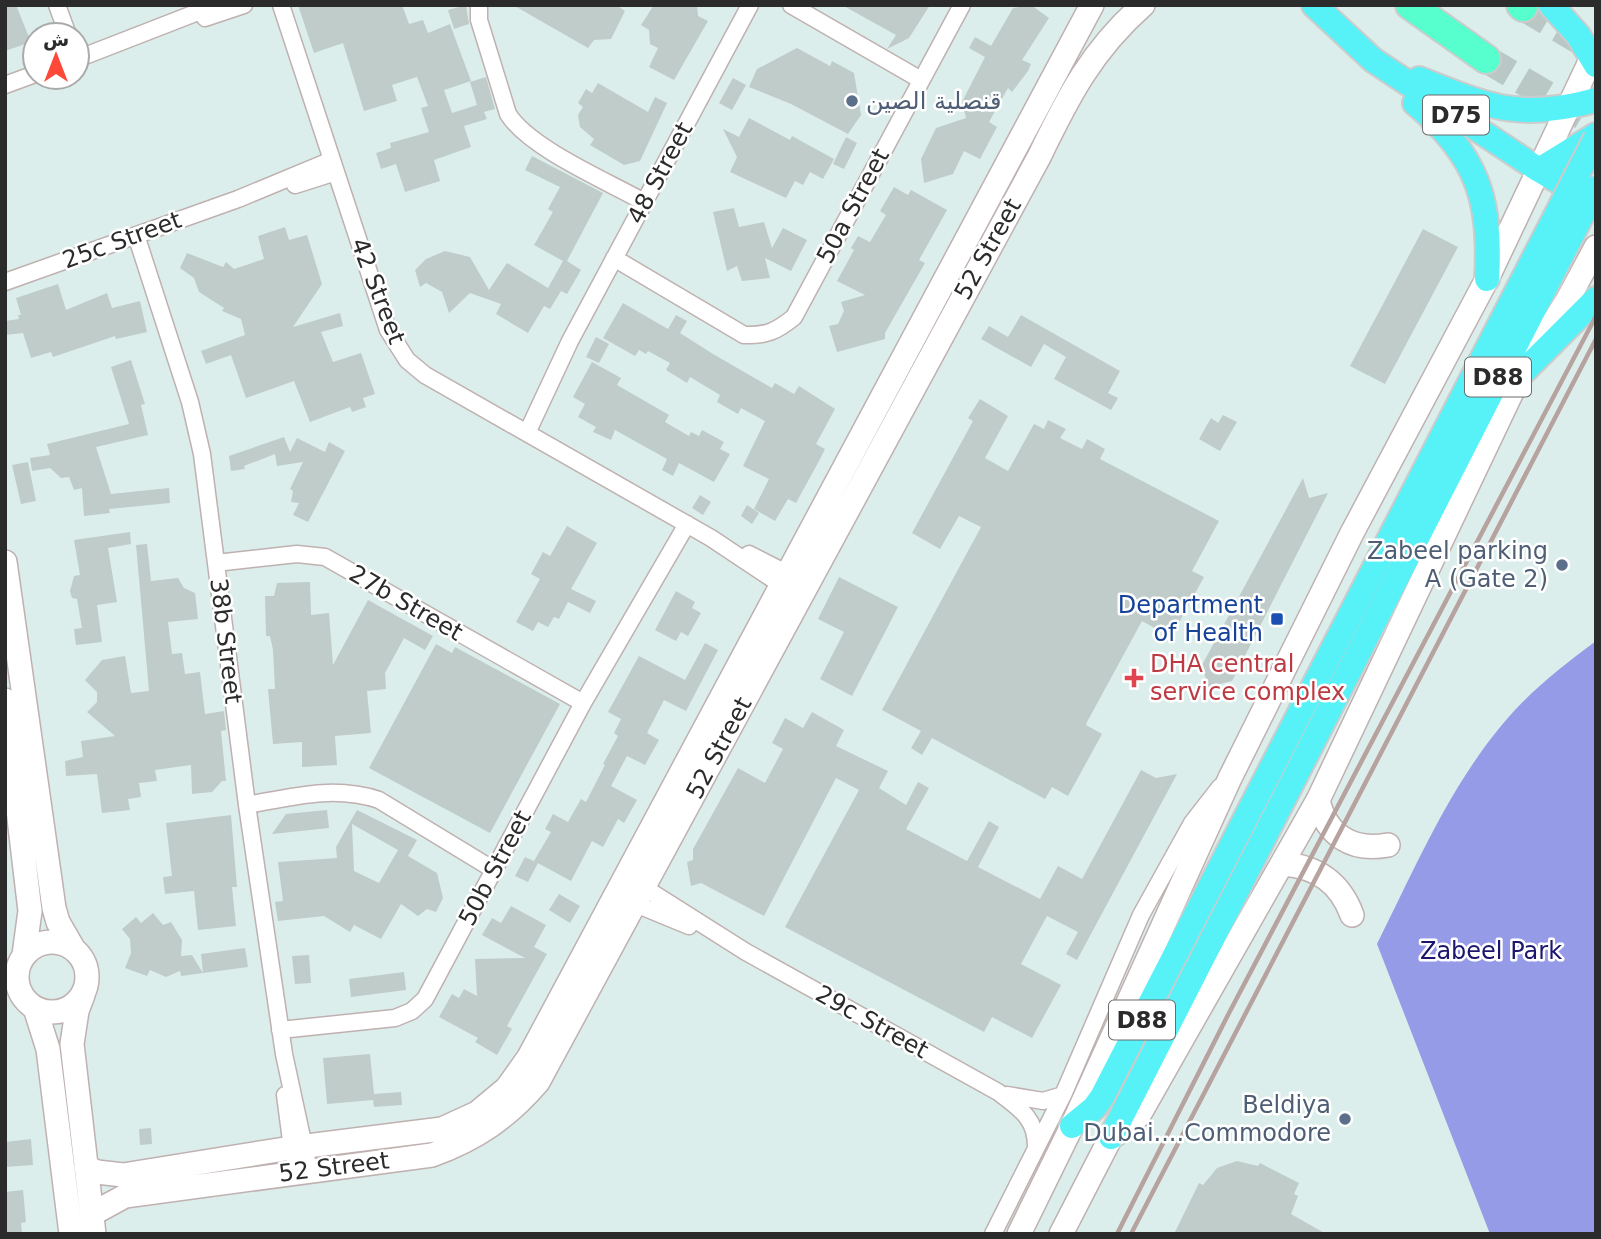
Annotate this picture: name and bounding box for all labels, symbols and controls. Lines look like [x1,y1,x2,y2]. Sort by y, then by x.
north arrow [21,21,91,91]
text: ش [43,28,69,51]
place label: قنصلية الصين [866,87,1002,115]
marker: قنصلية الصين [844,93,860,109]
road number: D75 [1423,96,1489,134]
street label: 48 Street [622,117,698,229]
street label: 50a Street [811,144,895,268]
street label: 52 Street [949,194,1027,304]
street label: 25c Street [59,206,185,274]
street label: 42 Street [345,234,411,348]
road number: D88 [1465,358,1531,396]
place label: Zabeel parking A (Gate 2) [1367,537,1548,593]
marker: Zabeel parking A (Gate 2) [1554,557,1570,573]
street label: 27b Street [344,559,468,647]
street label: 38b Street [204,577,248,705]
place label: Department of Health [1118,591,1263,647]
marker: Department of Health [1269,611,1285,627]
place label: DHA central service complex [1150,650,1345,706]
marker: DHA central service complex [1124,668,1144,688]
street label: 52 Street [681,692,757,804]
street label: 50b Street [453,806,537,930]
park label: Zabeel Park [1420,937,1562,965]
street label: 29c Street [811,980,933,1064]
road number: D88 [1109,1001,1175,1040]
place label: Beldiya Dubai....Commodore [1083,1091,1331,1147]
marker: Beldiya Dubai....Commodore [1337,1111,1353,1127]
street label: 52 Street [277,1146,391,1188]

